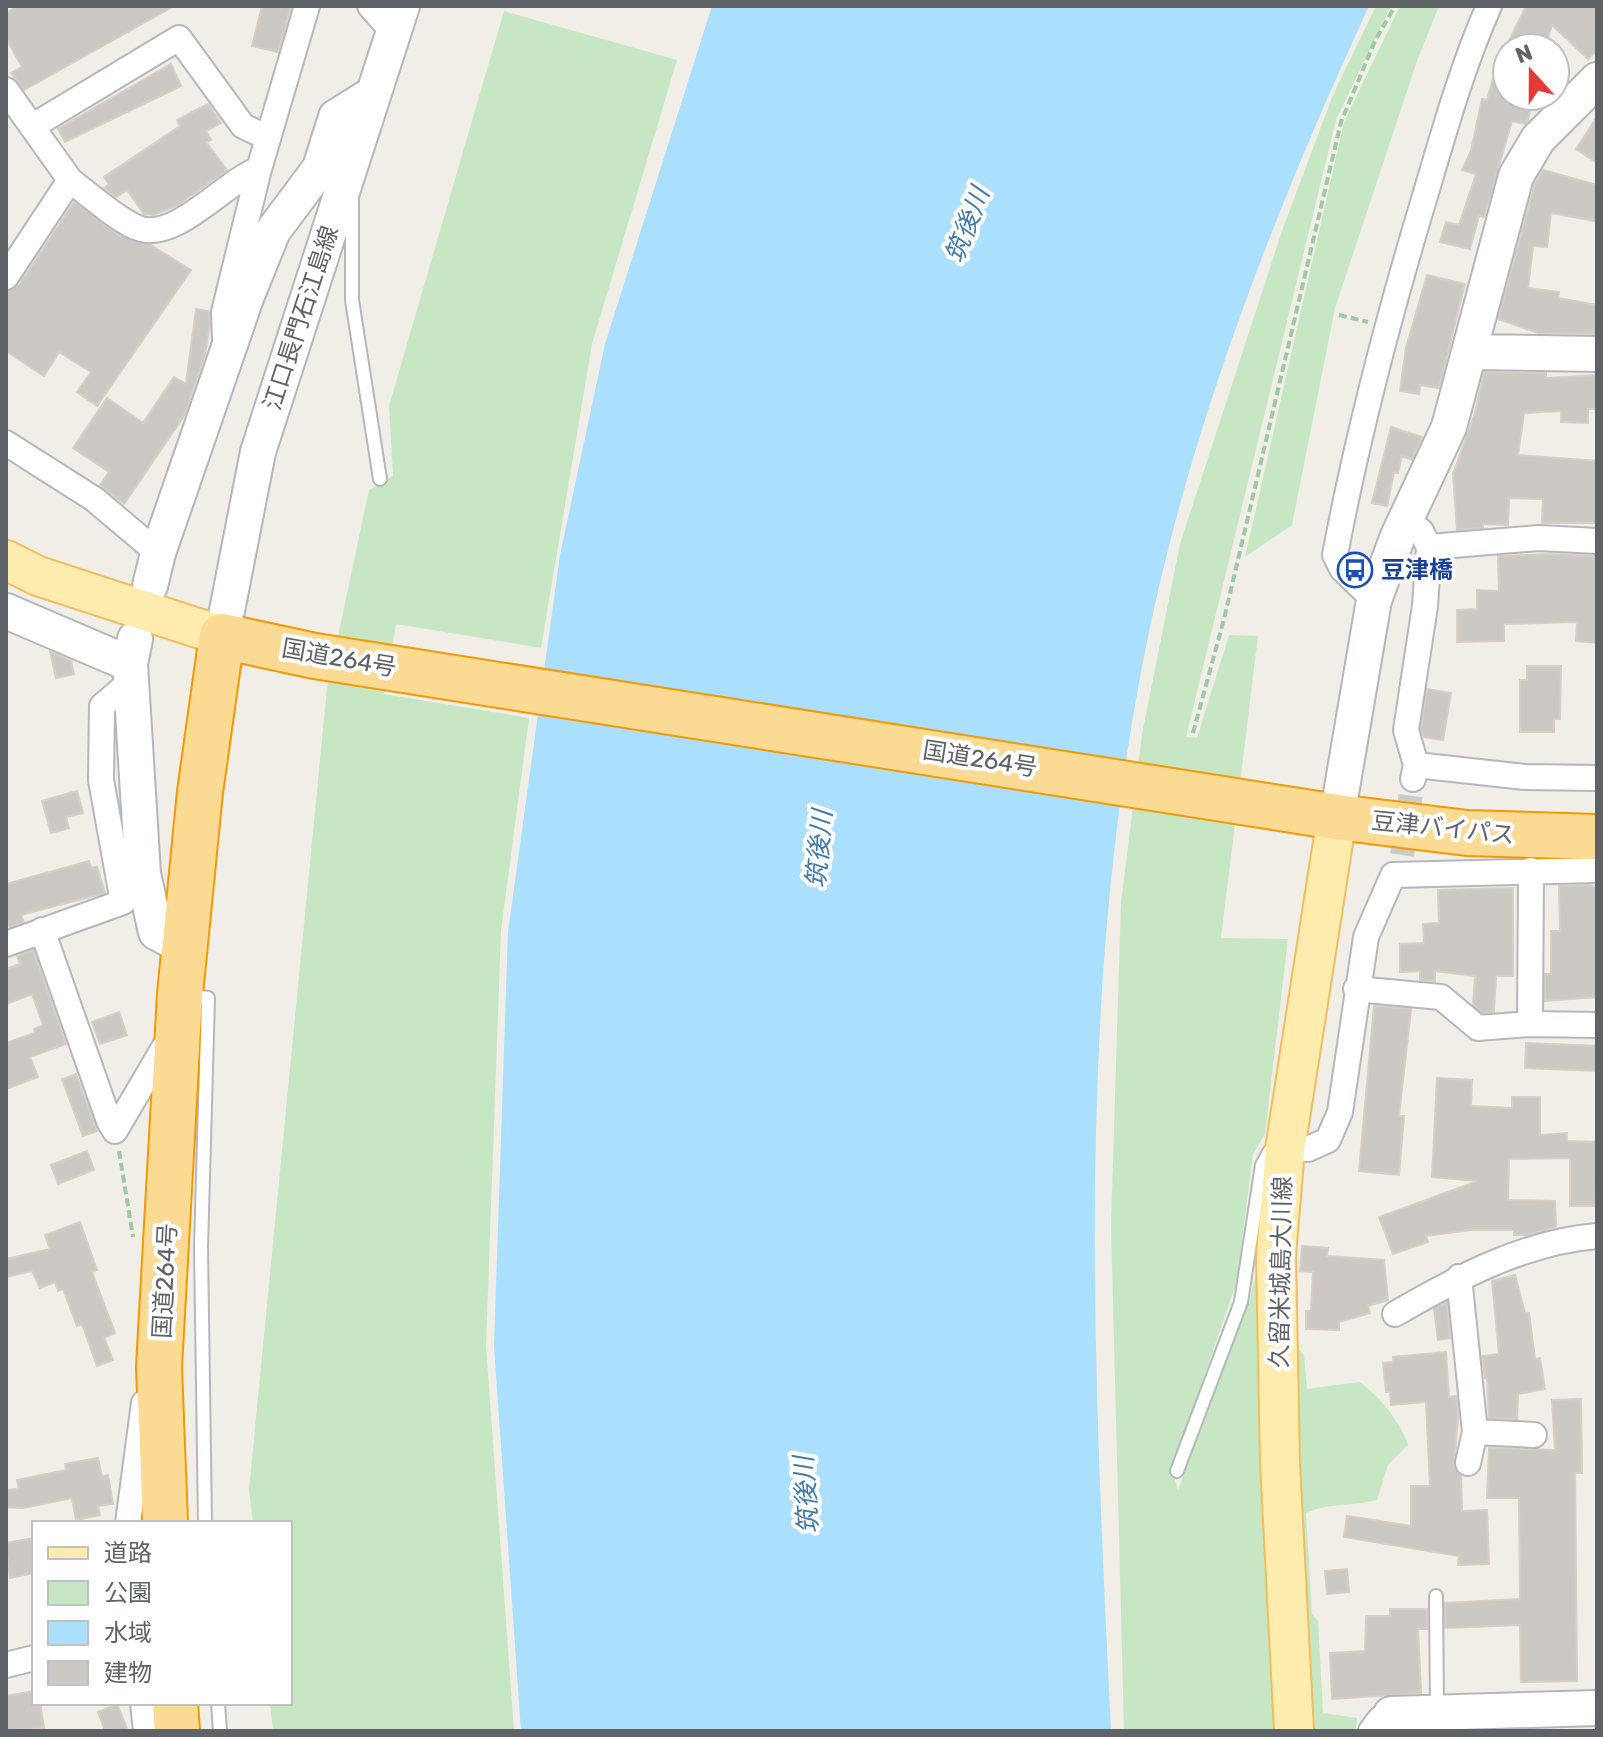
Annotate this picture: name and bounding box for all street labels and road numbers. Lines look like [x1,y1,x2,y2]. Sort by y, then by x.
street label: 江口長門石江島線 [258,222,344,414]
street label: 国道264号 [280,634,398,682]
street label: 国道264号 [921,736,1039,782]
street label: 豆津バイパス [1370,807,1516,849]
street label: 久留米城島大川線 [1265,1176,1297,1368]
street label: 国道264号 [148,1223,182,1339]

